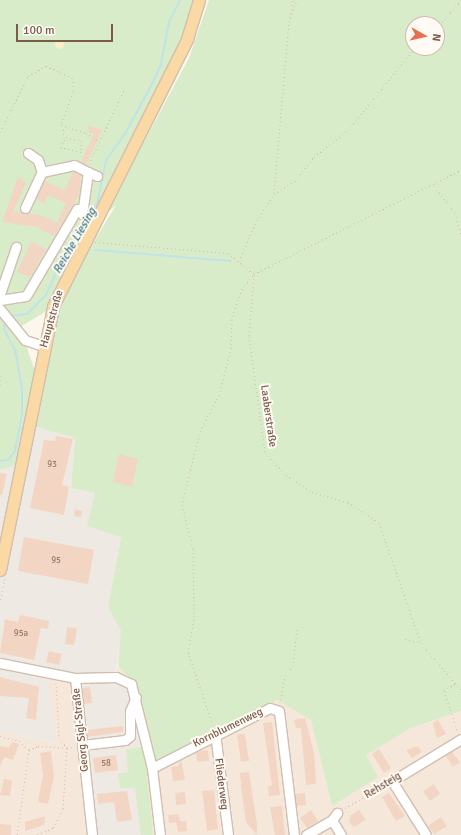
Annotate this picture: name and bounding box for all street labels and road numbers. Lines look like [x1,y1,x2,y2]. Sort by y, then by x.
street label: Hauptstraße [37,289,67,349]
street label: Laaberstraße [257,384,279,448]
street label: Georg Sigl-Straße [70,687,92,773]
street label: Kornblumenweg [191,705,265,751]
street label: Fliederweg [211,757,231,811]
street label: Rehsteig [362,770,404,802]

